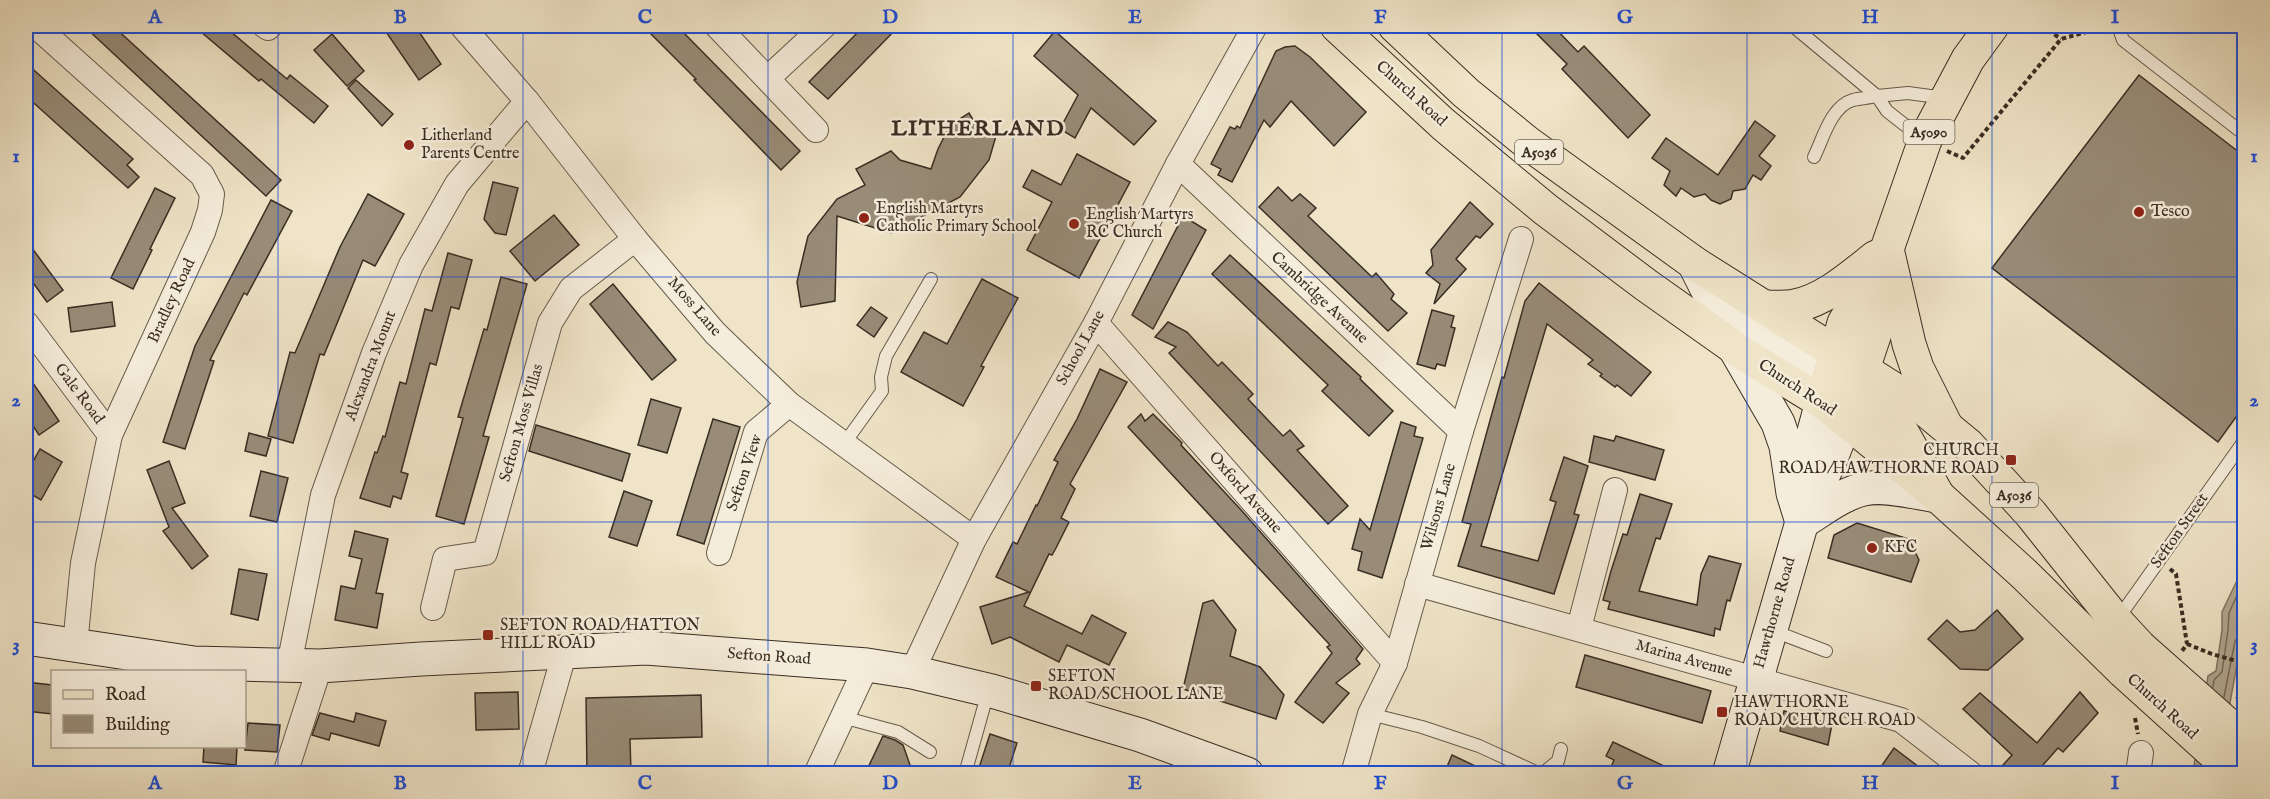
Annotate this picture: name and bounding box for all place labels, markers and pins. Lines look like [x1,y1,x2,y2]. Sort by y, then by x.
place label: Litherland Parents Centre [421,126,519,164]
marker: Litherland Parents Centre [402,138,416,152]
place label: English Martyrs Catholic Primary School [876,199,1037,237]
place label: Tesco [2151,202,2190,222]
place label: English Martyrs RC Church [1086,205,1194,243]
marker: Tesco [2132,205,2146,219]
marker: English Martyrs Catholic Primary School [857,211,871,225]
marker: English Martyrs RC Church [1067,217,1081,231]
place label: CHURCH ROAD/HAWTHORNE ROAD [1779,441,1999,479]
marker: CHURCH ROAD/HAWTHORNE ROAD [2004,453,2018,467]
place label: KFC [1884,538,1917,558]
marker: KFC [1865,541,1879,555]
place label: SEFTON ROAD/HATTON HILL ROAD [500,616,700,654]
marker: SEFTON ROAD/HATTON HILL ROAD [481,628,495,642]
place label: SEFTON ROAD/SCHOOL LANE [1048,667,1223,705]
marker: SEFTON ROAD/SCHOOL LANE [1029,679,1043,693]
place label: HAWTHORNE ROAD/CHURCH ROAD [1734,693,1916,731]
marker: HAWTHORNE ROAD/CHURCH ROAD [1715,705,1729,719]

